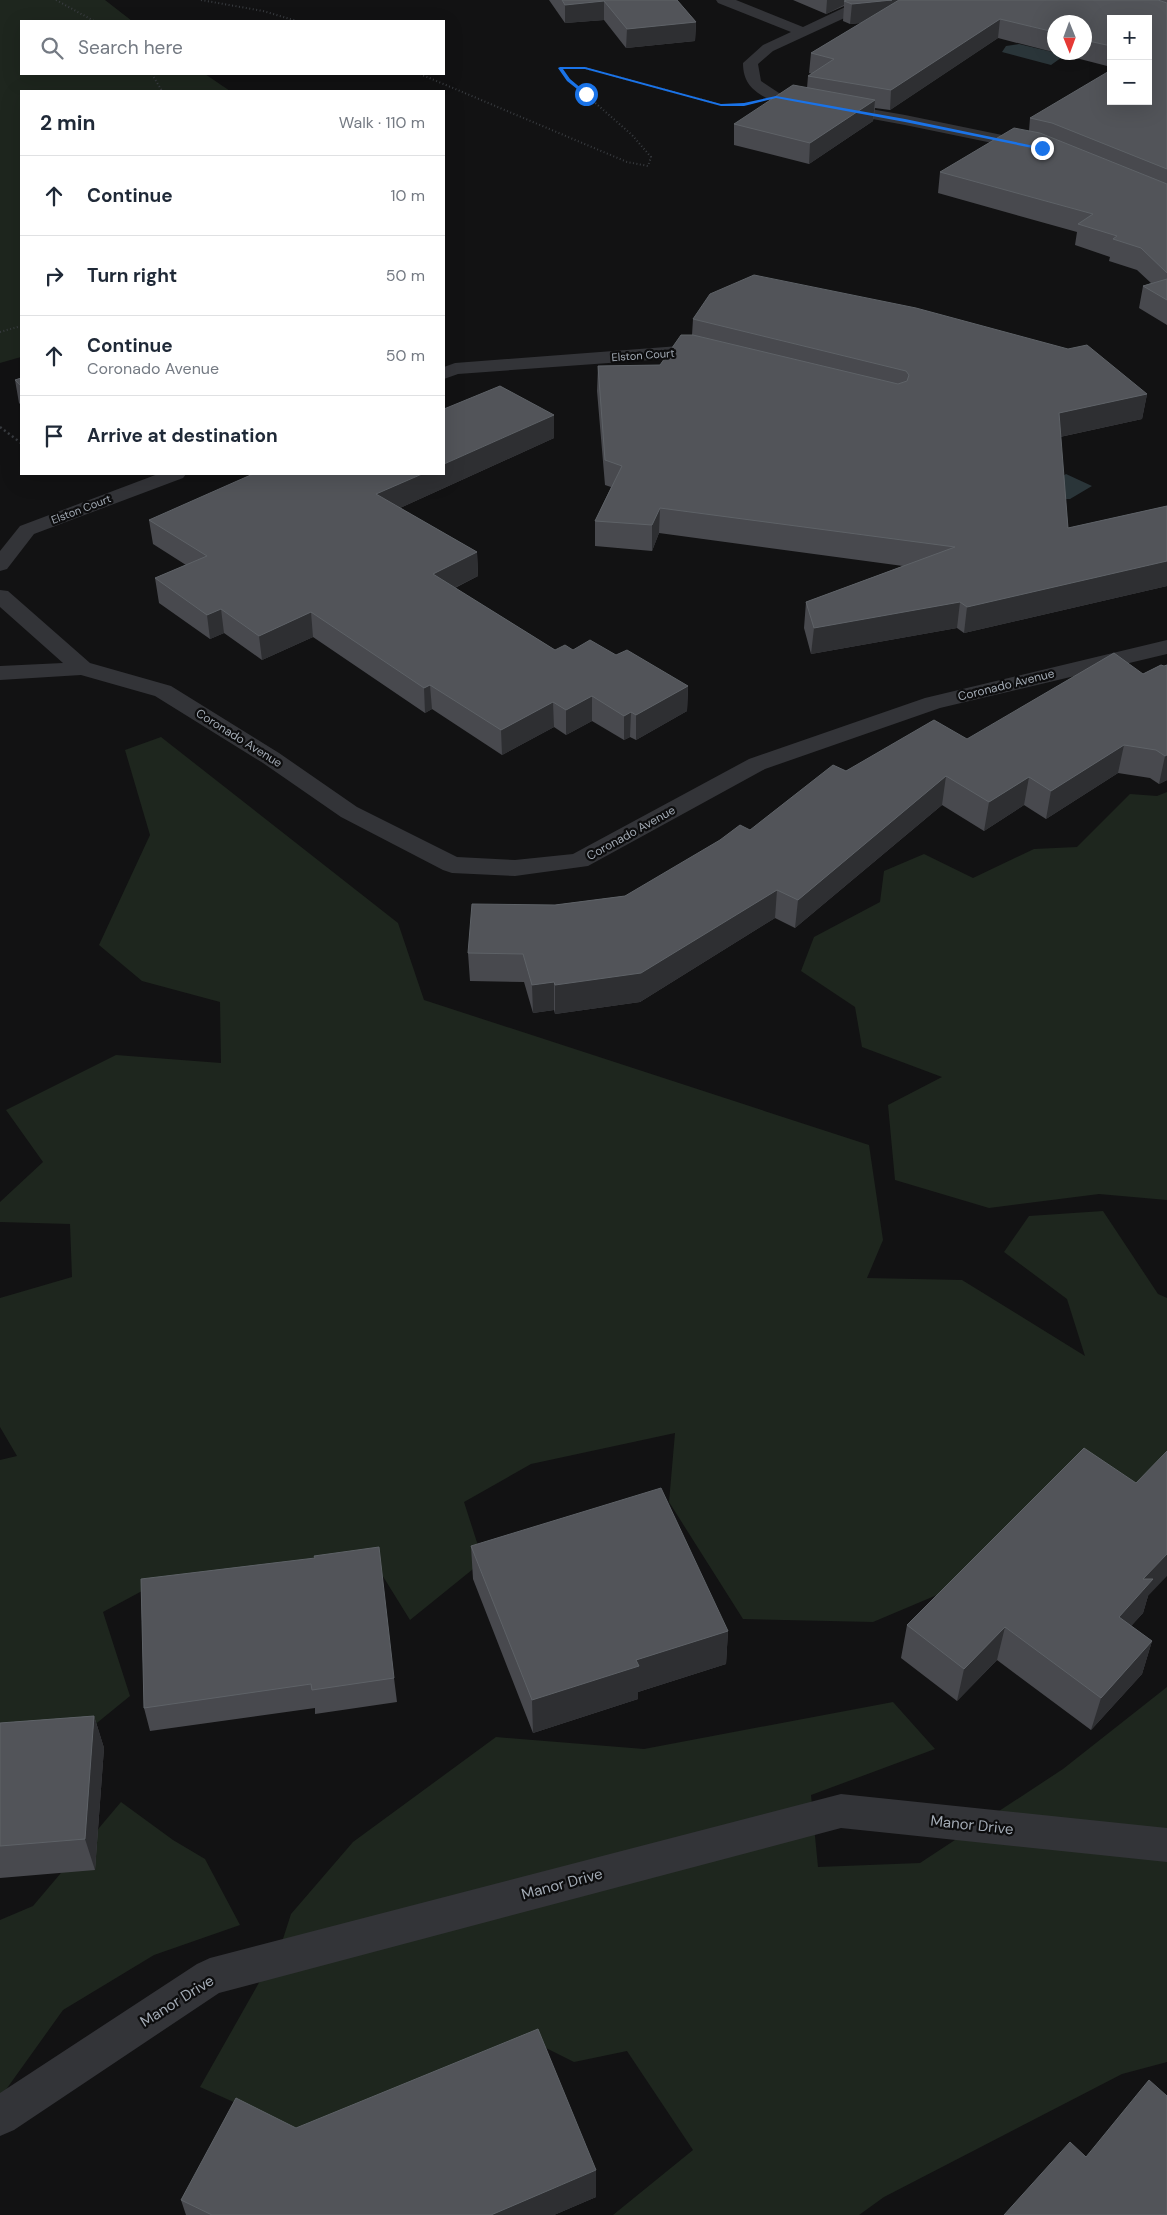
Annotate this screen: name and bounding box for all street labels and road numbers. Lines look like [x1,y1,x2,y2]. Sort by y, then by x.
street label: Elston Court [611,346,675,364]
street label: Elston Court [49,491,113,527]
street label: Coronado Avenue [956,665,1056,705]
street label: Coronado Avenue [193,705,285,771]
street label: Coronado Avenue [584,802,678,864]
street label: Manor Drive [930,1811,1014,1839]
street label: Manor Drive [519,1864,605,1904]
street label: Manor Drive [136,1970,218,2032]

